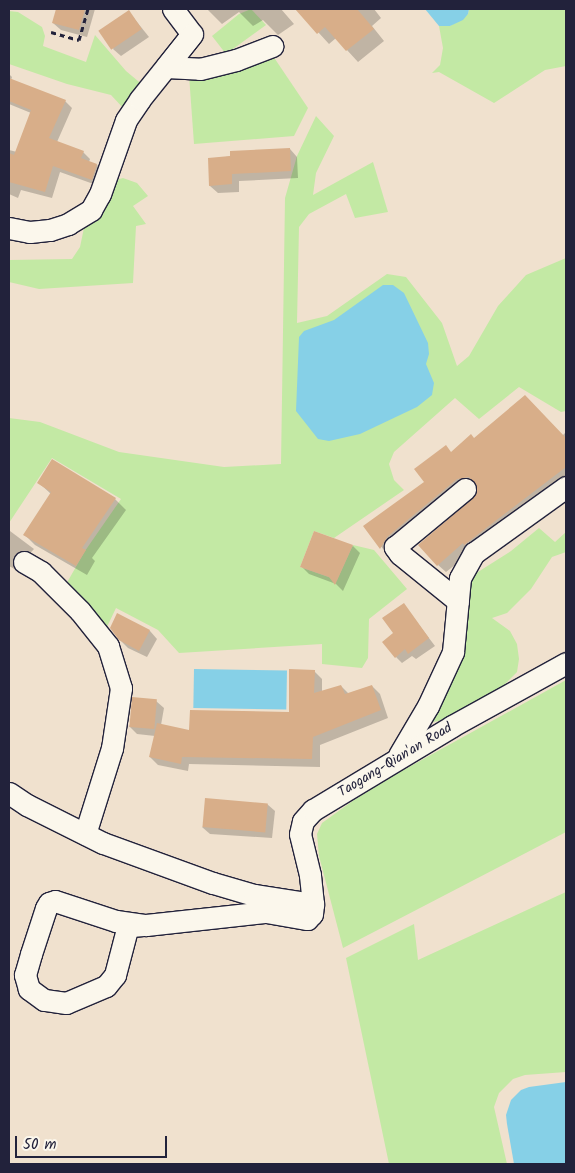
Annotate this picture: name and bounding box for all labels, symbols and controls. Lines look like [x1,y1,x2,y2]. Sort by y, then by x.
street label: Taogang-Qian'an Road [335,719,455,801]
scale bar [18,1126,170,1158]
text: 50 m [23,1133,57,1157]

